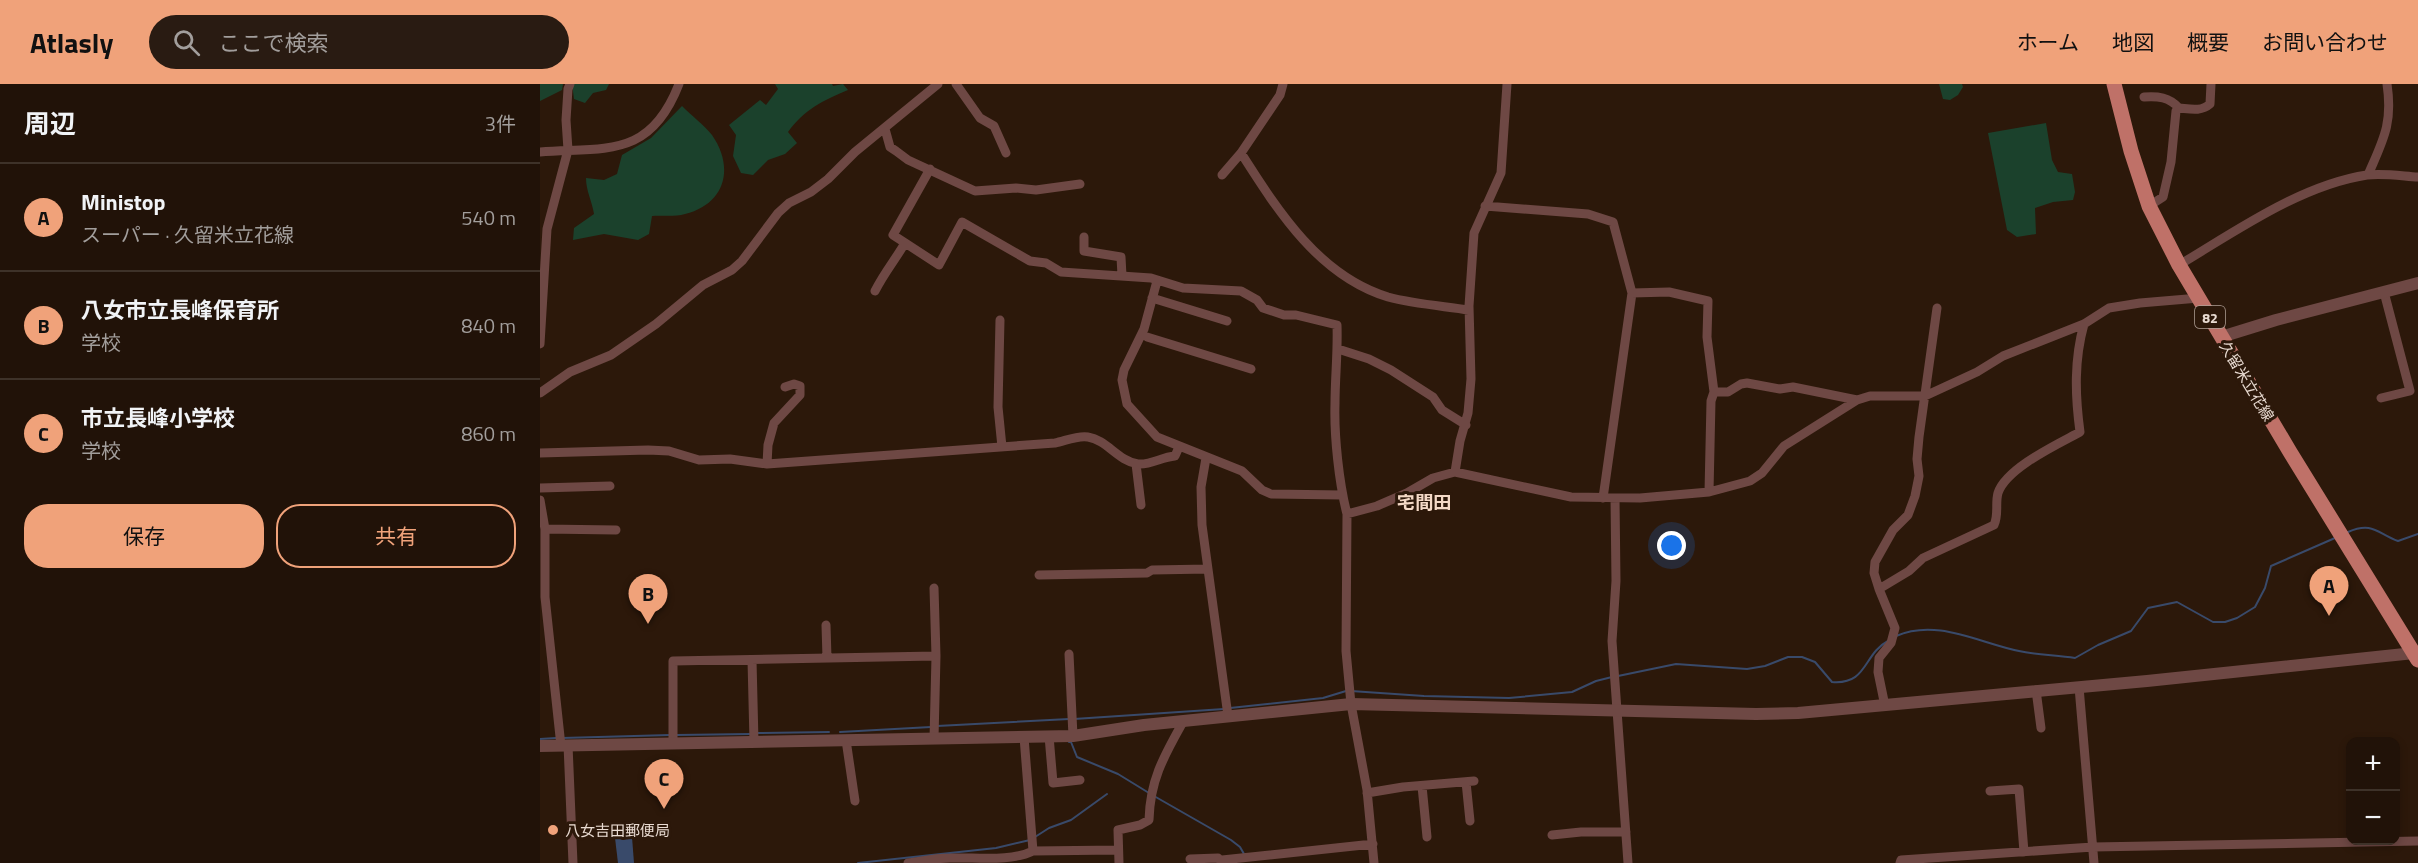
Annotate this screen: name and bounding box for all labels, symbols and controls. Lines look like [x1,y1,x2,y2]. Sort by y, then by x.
search box [149,15,569,69]
text: Atlasly [30,21,113,64]
icon: search [170,26,203,59]
text: ここで検索 [218,26,328,60]
text: ホーム [2017,26,2079,58]
text: 地図 [2112,26,2154,58]
text: 概要 [2187,26,2229,58]
text: お問い合わせ [2262,26,2388,58]
text: 周辺 [24,104,76,143]
text: 3件 [485,108,516,139]
text: Ministop [81,185,165,219]
text: A [37,202,50,233]
text: 540 m [461,202,516,233]
text: スーパー · 久留米立花線 [81,219,294,250]
text: 八女市立長峰保育所 [81,293,279,327]
road number: 82 [2195,306,2225,328]
text: B [37,310,50,341]
text: 840 m [461,310,516,341]
text: 学校 [81,327,121,358]
street label: 久留米立花線 [2214,336,2280,426]
text: 市立長峰小学校 [81,401,235,435]
text: C [38,418,49,449]
text: 860 m [461,418,516,449]
text: 学校 [81,435,121,466]
district label: 宅間田 [1397,489,1451,516]
button: 保存 [24,504,264,568]
button: 共有 [276,504,516,568]
your location [1657,531,1686,560]
pin: A [2310,566,2348,616]
pin: B [628,574,668,624]
map controls [2346,737,2400,845]
button: + [2346,737,2400,791]
pin: C [644,760,684,809]
button: − [2346,791,2400,845]
place label: 八女吉田郵便局 [565,819,670,842]
marker: 八女吉田郵便局 [546,823,560,837]

